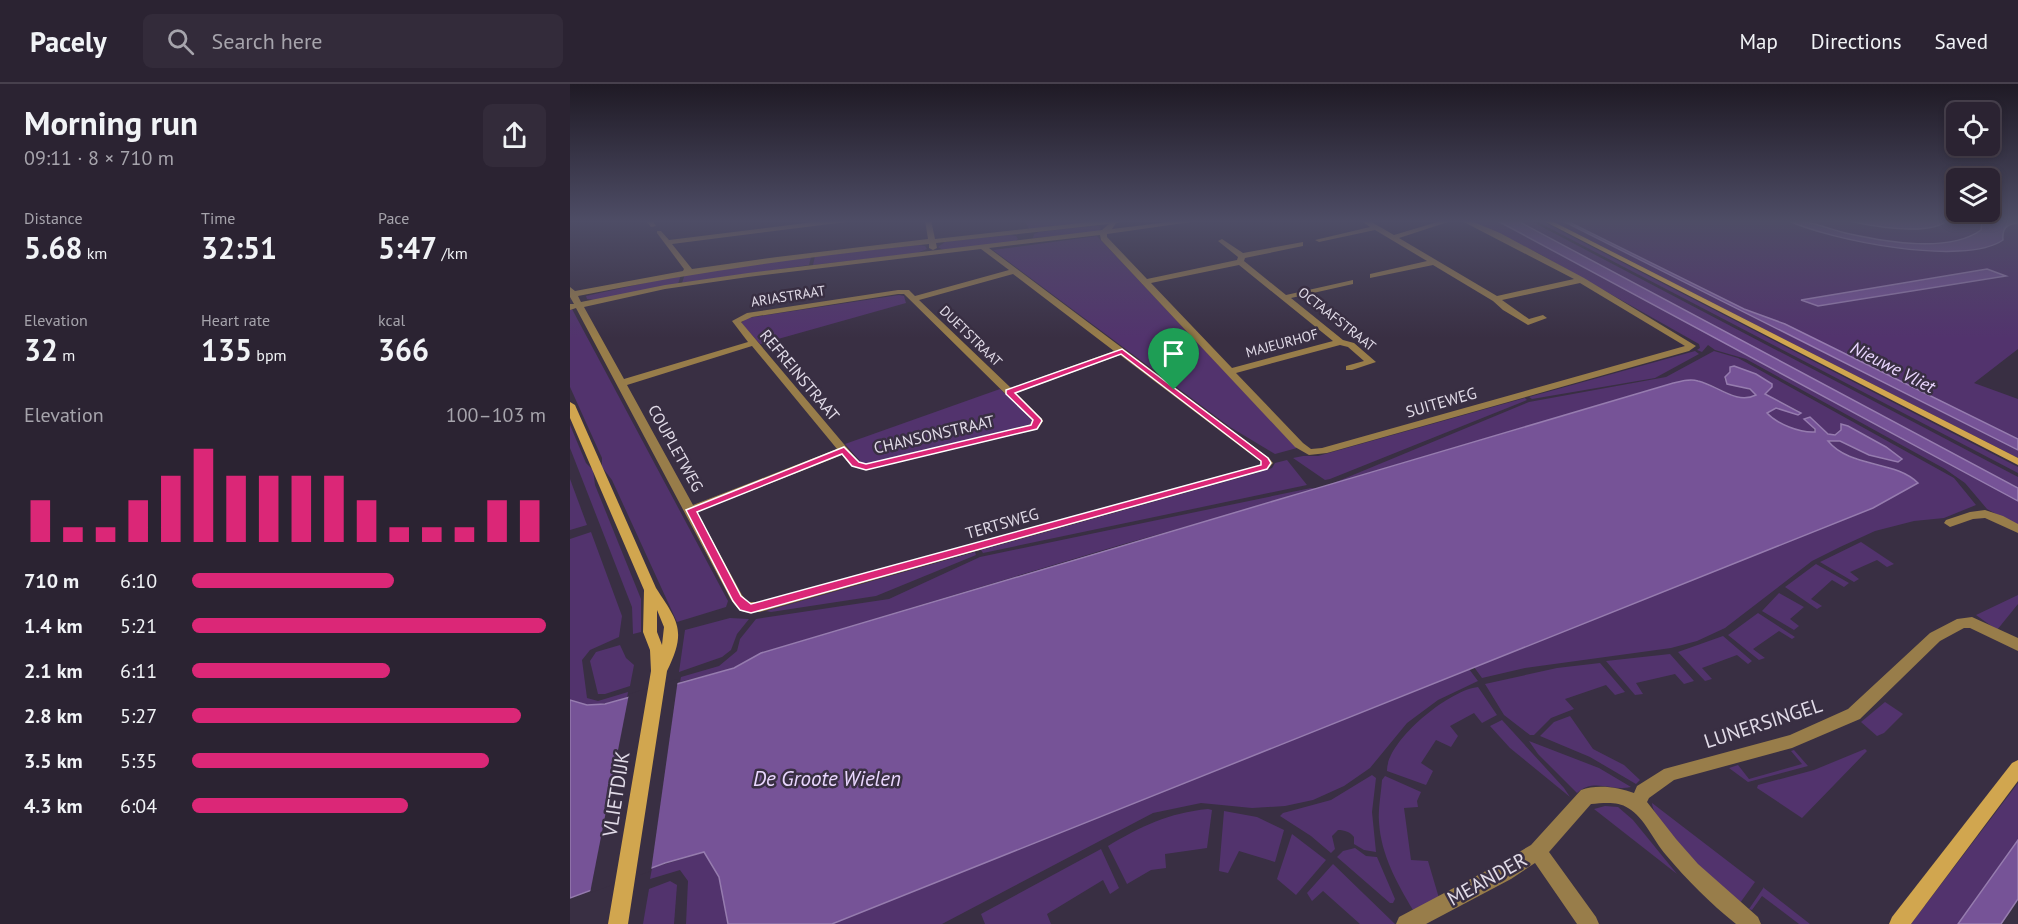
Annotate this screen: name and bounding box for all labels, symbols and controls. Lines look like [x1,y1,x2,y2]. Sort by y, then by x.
search box [143,14,563,68]
text: Pacely [30,23,107,60]
icon: search [164,25,197,58]
text: Search here [212,27,323,55]
text: Map [1739,28,1778,55]
text: Directions [1811,28,1902,55]
text: Saved [1935,28,1988,55]
text: Morning run [24,101,198,144]
map controls [1946,102,2000,222]
button: locate [1946,102,2000,156]
button: share [483,104,546,167]
text: 09:11 · 8 × 710 m [24,145,174,171]
button: layers [1946,168,2000,222]
text: Distance [24,208,83,228]
text: Time [201,208,235,228]
text: Pace [378,208,409,228]
text: 5.68 [24,228,82,267]
text: 32:51 [201,228,277,267]
text: 5:47 [378,228,437,267]
text: km [82,243,107,263]
text: /km [437,243,468,263]
street label: ARIASTRAAT [749,281,827,311]
street label: OCTAAFSTRAAT [1294,283,1380,355]
street label: DUETSTRAAT [936,302,1006,370]
text: Elevation [24,310,88,330]
text: Heart rate [201,310,270,330]
text: kcal [378,310,405,330]
street label: REFREINSTRAAT [756,325,844,425]
street label: MAJEURHOF [1244,325,1320,361]
pin [1148,328,1199,390]
text: 32 [24,330,58,369]
text: 135 [201,330,252,369]
text: 366 [378,330,429,369]
water label: Nieuwe Vliet [1847,336,1940,399]
icon: arrive [1157,337,1190,370]
text: m [58,345,75,365]
text: bpm [252,345,287,365]
street label: SUITEWEG [1403,382,1479,422]
street label: COUPLETWEG [644,401,708,495]
text: Elevation [24,402,104,428]
text: 100–103 m [446,402,546,428]
street label: CHANSONSTRAAT [872,410,996,458]
street label: TERTSWEG [963,503,1041,543]
text: 710 m [24,568,79,594]
text: 6:10 [120,568,157,594]
text: 1.4 km [24,613,83,639]
text: 5:21 [120,613,157,639]
text: 2.1 km [24,658,83,684]
text: 6:11 [120,658,157,684]
street label: LUNERSINGEL [1701,692,1825,754]
text: 2.8 km [24,703,83,729]
text: 5:27 [120,703,157,729]
text: 3.5 km [24,748,83,774]
text: 5:35 [120,748,157,774]
street label: VLIETDIJK [596,749,636,840]
water label: De Groote Wielen [753,765,901,792]
text: 4.3 km [24,793,83,819]
text: 6:04 [120,793,157,819]
street label: MEANDER [1442,846,1532,912]

